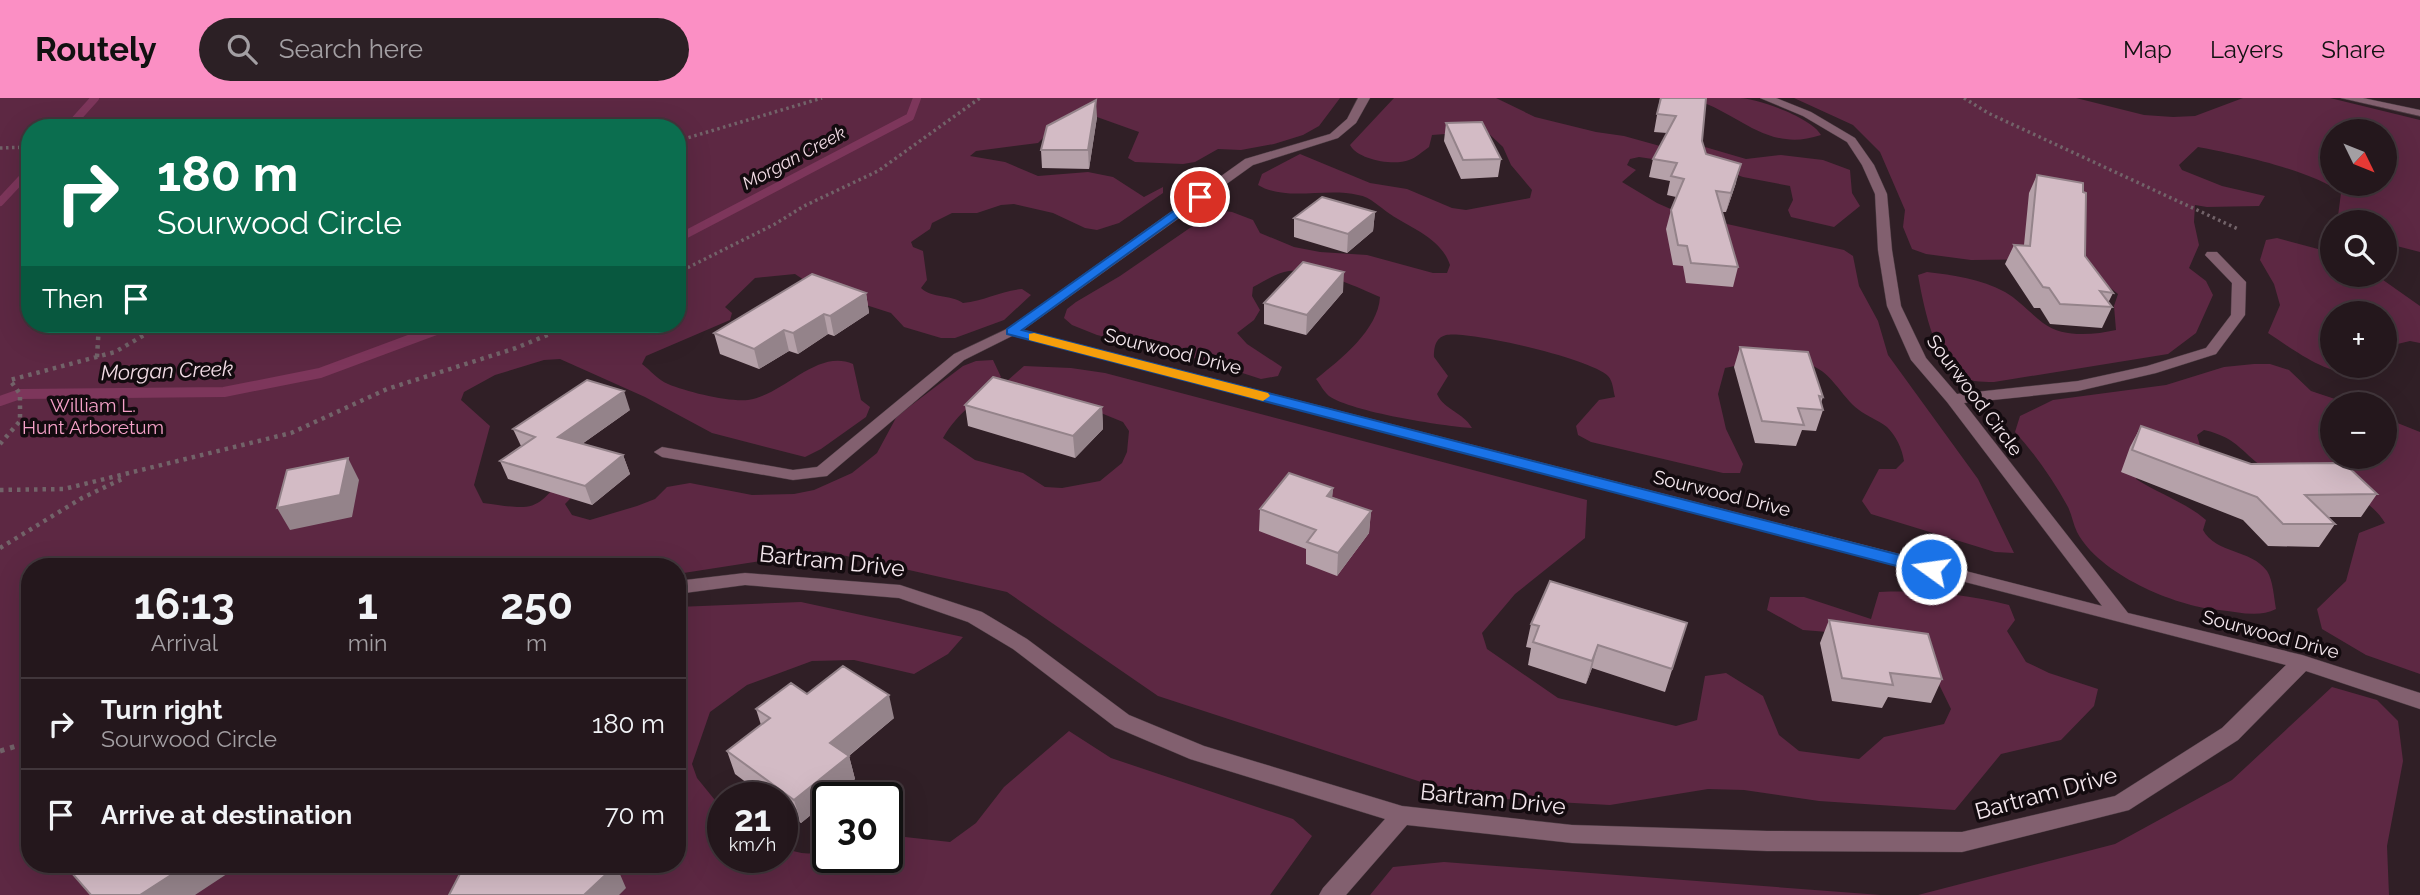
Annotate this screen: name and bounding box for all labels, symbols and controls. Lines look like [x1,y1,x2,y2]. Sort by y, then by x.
search box [199,18,689,81]
text: Routely [35,30,157,69]
icon: search [223,30,261,68]
text: Search here [279,34,423,64]
text: Map [2123,35,2172,64]
text: Layers [2210,35,2283,64]
text: Share [2321,35,2385,64]
north arrow [2320,119,2398,196]
map controls [2320,119,2397,469]
water label: Morgan Creek [739,121,849,194]
text: 180 m [157,145,298,202]
icon: right [42,147,133,238]
pin [1170,167,1230,227]
icon: arrive [1181,178,1219,216]
text: Sourwood Circle [157,204,402,241]
button: search [2320,210,2397,287]
icon: arrive [117,280,155,318]
text: Then [42,284,103,314]
button: + [2320,301,2397,378]
street label: Sourwood Drive [1102,323,1244,379]
street label: Sourwood Circle [1922,330,2028,460]
water label: Morgan Creek [100,356,234,385]
button: − [2320,392,2397,469]
park label: William L. Hunt Arboretum [22,394,164,438]
street label: Sourwood Drive [1651,465,1793,521]
position arrow [1894,532,1968,606]
street label: Bartram Drive [758,539,906,582]
text: 16:13 [134,580,235,629]
text: 1 [357,580,378,629]
text: 250 [500,580,573,629]
street label: Sourwood Drive [2200,605,2342,663]
text: Arrival [151,629,218,656]
text: min [348,629,387,656]
text: m [526,629,547,656]
text: Turn right [101,695,222,725]
icon: right [42,705,80,743]
text: 180 m [592,709,665,739]
text: Sourwood Circle [101,725,277,752]
street label: Bartram Drive [1972,761,2120,824]
street label: Bartram Drive [1419,777,1567,820]
speed limit sign: 30 [812,782,903,873]
icon: arrive [42,796,80,834]
text: 21 [734,798,771,839]
text: Arrive at destination [101,800,352,830]
text: 70 m [605,800,665,830]
text: km/h [729,834,776,855]

